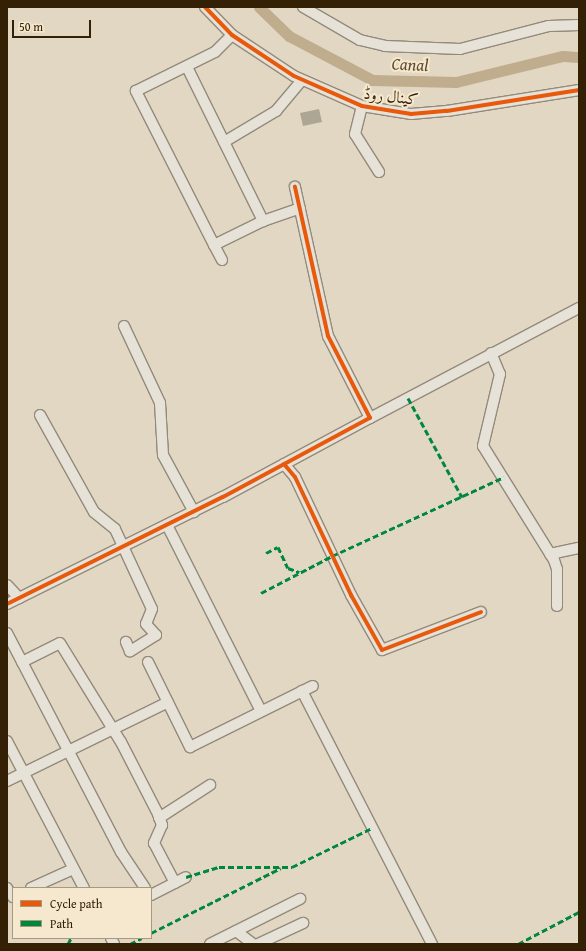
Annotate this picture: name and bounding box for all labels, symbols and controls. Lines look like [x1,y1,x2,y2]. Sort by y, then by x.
scale bar [14,12,93,38]
text: 50 m [19,18,43,35]
water label: Canal [391,53,429,75]
street label: کینال روڈ [362,83,420,109]
legend [12,887,152,939]
text: Cycle path [50,895,102,912]
text: Path [50,915,73,932]

